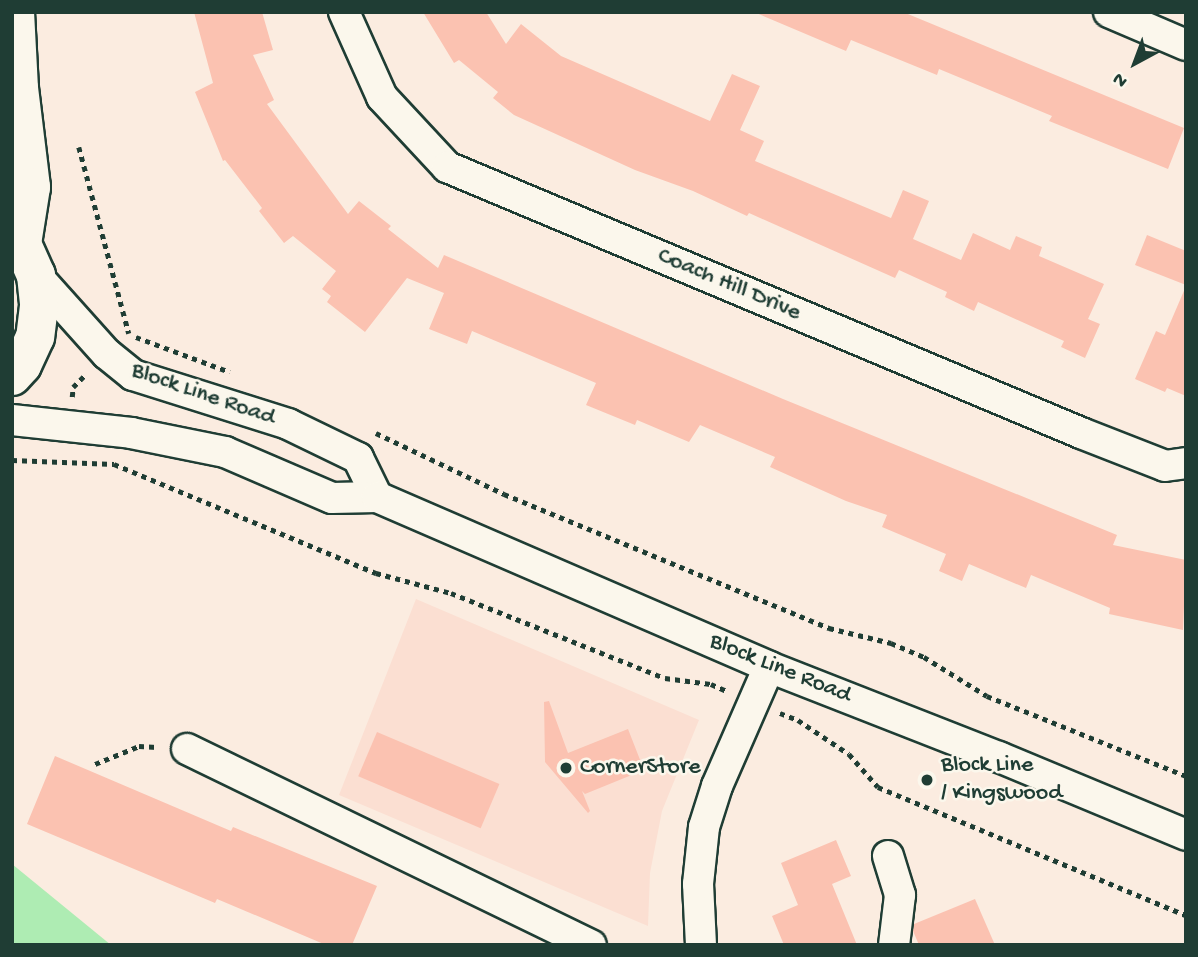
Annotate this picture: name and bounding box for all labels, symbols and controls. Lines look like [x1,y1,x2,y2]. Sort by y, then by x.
north arrow [1100,28,1170,98]
text: N [1109,66,1133,92]
street label: Coach Hill Drive [653,242,805,328]
street label: Block Line Road [127,357,279,433]
street label: Block Line Road [705,627,855,711]
place label: Block Line / Kingswood [941,752,1062,808]
place label: CornerStore [580,754,701,782]
marker: CornerStore [558,760,574,776]
marker: Block Line / Kingswood [919,772,935,788]

